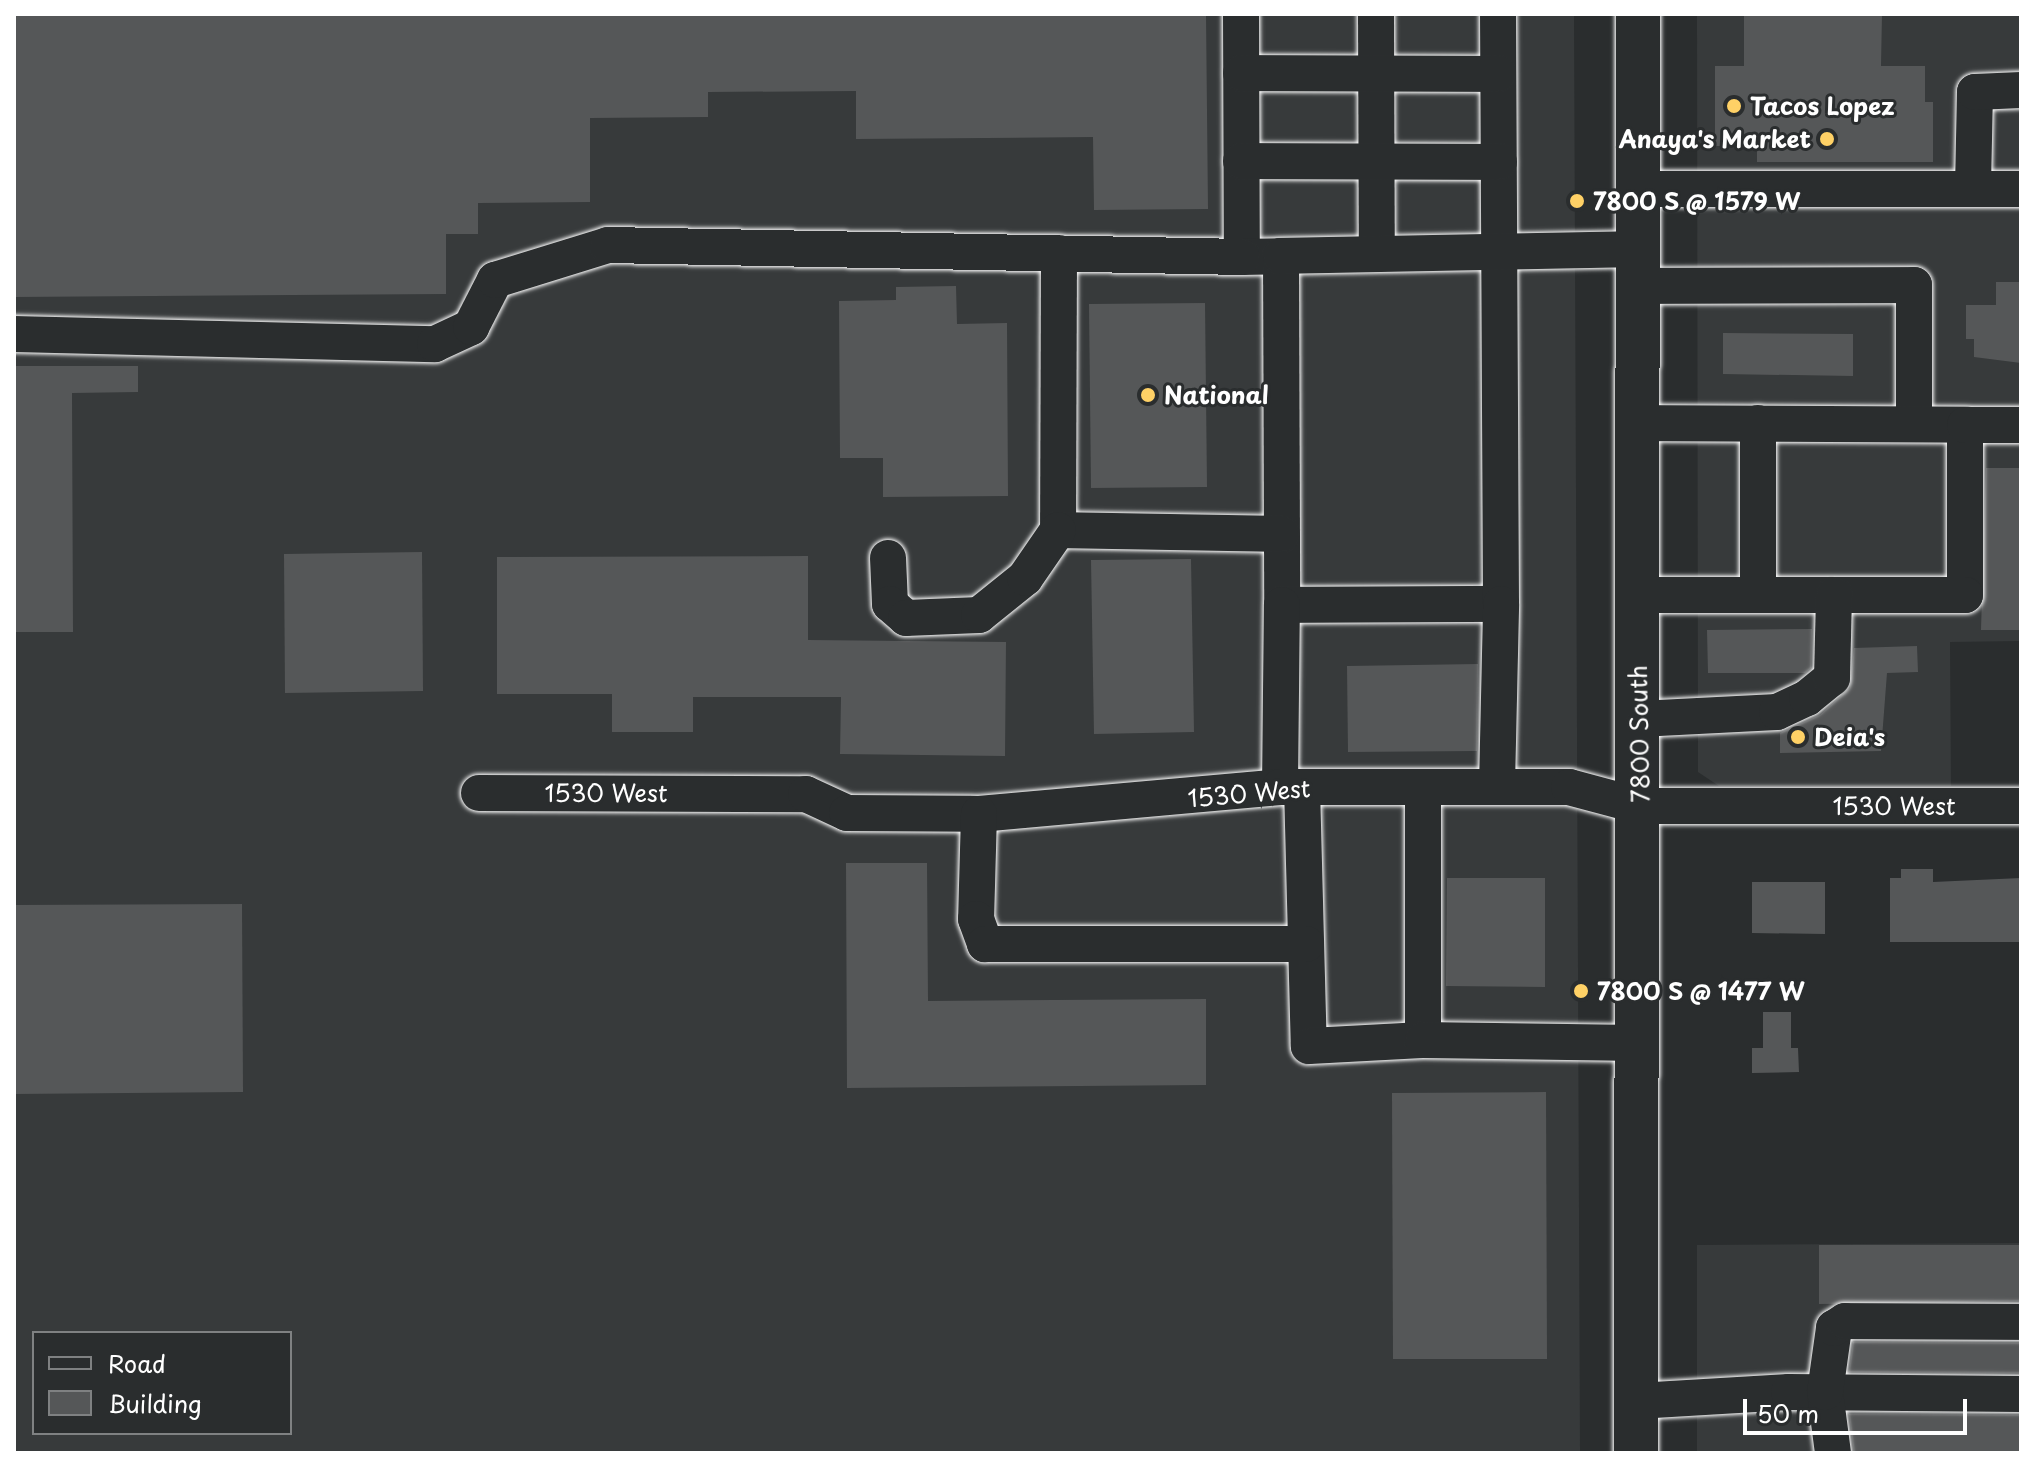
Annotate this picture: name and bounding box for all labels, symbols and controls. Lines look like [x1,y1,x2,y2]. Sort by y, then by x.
place label: Tacos Lopez [1750,92,1896,120]
marker: Tacos Lopez [1725,97,1743,115]
place label: Anaya's Market [1617,125,1811,153]
marker: Anaya's Market [1818,130,1836,148]
place label: 7800 S @ 1579 W [1593,187,1802,215]
marker: 7800 S @ 1579 W [1568,192,1586,210]
place label: National [1164,381,1269,409]
marker: National [1139,386,1157,404]
street label: 7800 South [1623,665,1655,803]
place label: Deia's [1814,723,1885,751]
marker: Deia's [1789,728,1807,746]
street label: 1530 West [1187,773,1311,813]
street label: 1530 West [545,779,667,807]
street label: 1530 West [1833,792,1955,820]
place label: 7800 S @ 1477 W [1597,977,1805,1005]
marker: 7800 S @ 1477 W [1572,982,1590,1000]
legend [32,1331,292,1435]
text: Road [108,1345,166,1381]
scale bar [1747,1383,1971,1433]
text: Building [108,1385,202,1421]
text: 50 m [1757,1395,1819,1431]

